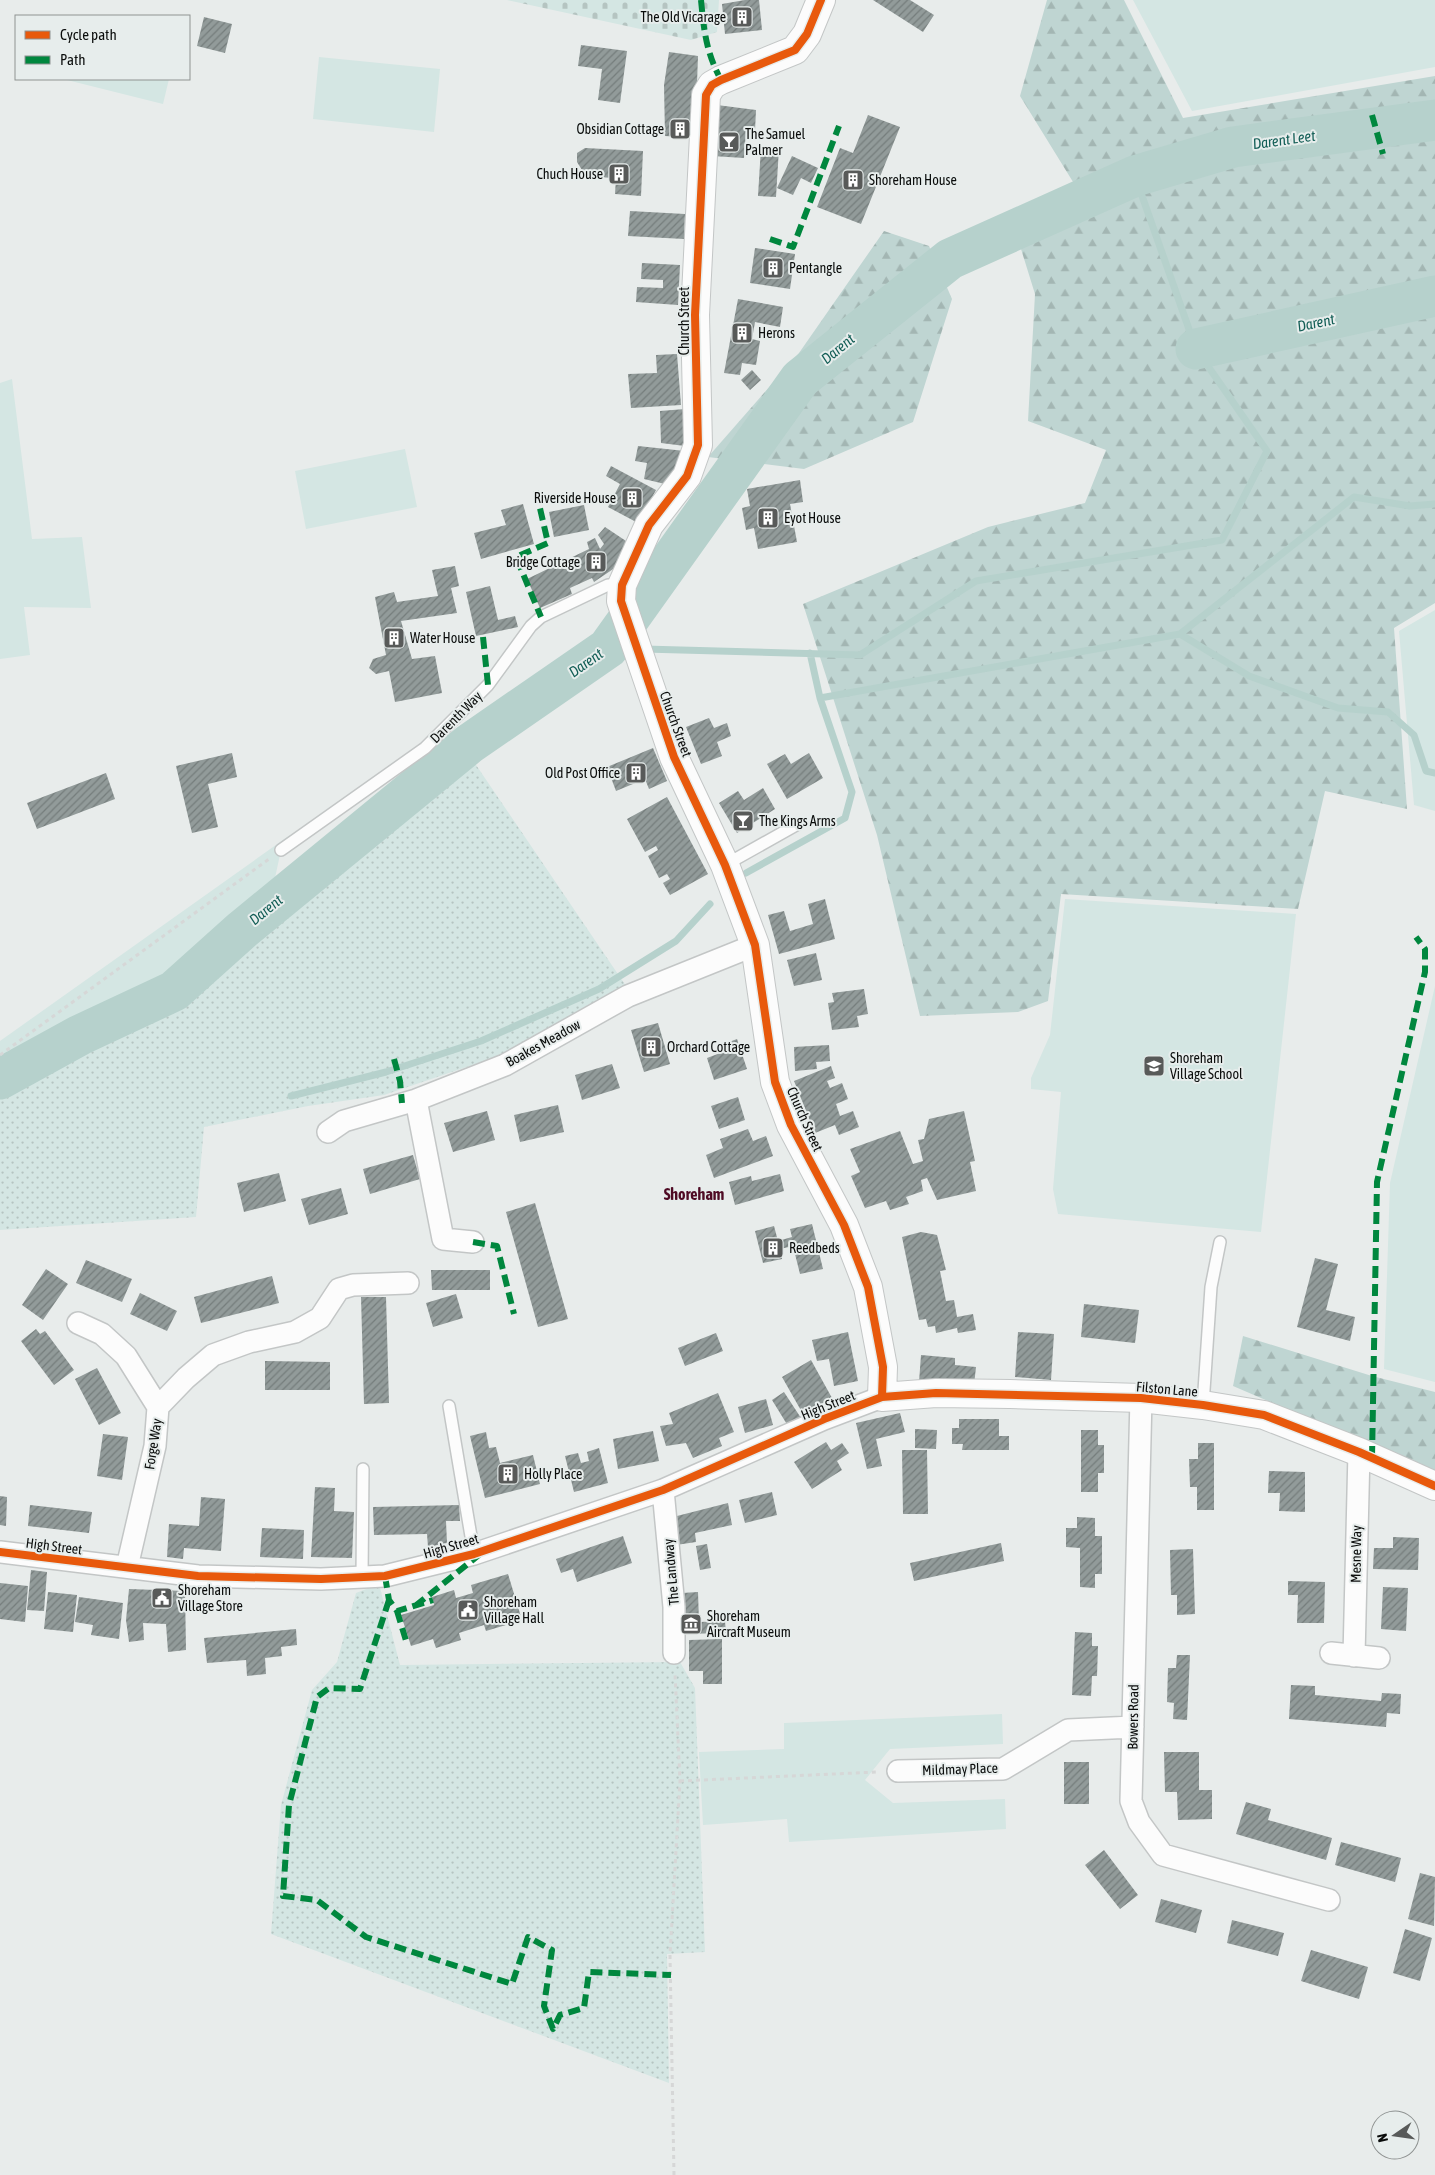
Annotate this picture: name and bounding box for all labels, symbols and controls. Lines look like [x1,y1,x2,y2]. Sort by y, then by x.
building icon: The Old Vicarage [730,5,754,29]
place label: The Old Vicarage [641,9,726,25]
legend [15,15,190,80]
text: Cycle path [60,26,117,43]
text: Path [60,51,86,68]
building icon: Obsidian Cottage [668,117,692,141]
place label: Obsidian Cottage [576,121,664,137]
place label: The Samuel Palmer [745,126,806,158]
water label: Darent Leet [1251,127,1317,152]
bar icon: The Samuel Palmer [717,130,741,154]
building icon: Chuch House [607,162,631,186]
place label: Chuch House [536,166,603,182]
building icon: Shoreham House [841,168,865,192]
place label: Shoreham House [869,172,957,188]
building icon: Pentangle [761,256,785,280]
place label: Pentangle [789,260,842,276]
street label: Church Street [676,287,692,355]
water label: Darent [1296,310,1337,335]
building icon: Herons [730,321,754,345]
place label: Herons [758,325,795,341]
water label: Darent [818,330,858,367]
building icon: Riverside House [620,486,644,510]
place label: Riverside House [534,490,616,506]
building icon: Eyot House [756,506,780,530]
place label: Eyot House [784,510,841,526]
building icon: Bridge Cottage [584,550,608,574]
place label: Bridge Cottage [506,554,580,570]
building icon: Water House [382,626,406,650]
place label: Water House [410,630,475,646]
water label: Darent [565,644,607,680]
street label: Darenth Way [427,688,485,746]
street label: Church Street [657,689,695,759]
building icon: Old Post Office [624,761,648,785]
place label: Old Post Office [545,765,620,781]
bar icon: The Kings Arms [731,809,755,833]
place label: The Kings Arms [759,813,836,829]
water label: Darent [246,891,286,928]
street label: Boakes Meadow [503,1016,584,1070]
building icon: Orchard Cottage [639,1035,663,1059]
place label: Orchard Cottage [667,1039,750,1055]
place label: Shoreham Village School [1170,1050,1243,1082]
school or university icon: Shoreham Village School [1142,1054,1166,1078]
street label: Church Street [784,1084,826,1154]
district label: Shoreham [664,1185,724,1203]
building icon: Reedbeds [761,1236,785,1260]
place label: Reedbeds [789,1240,840,1256]
street label: Filston Lane [1136,1378,1198,1400]
street label: High Street [799,1387,857,1423]
street label: Forge Way [141,1417,165,1471]
building icon: Holly Place [496,1462,520,1486]
place label: Holly Place [524,1466,582,1482]
street label: Mesne Way [1347,1525,1365,1583]
street label: High Street [421,1530,481,1562]
street label: High Street [25,1535,83,1557]
street label: The Landway [660,1538,682,1606]
place label: Shoreham Village Store [178,1582,243,1614]
public building icon: Shoreham Village Store [150,1586,174,1610]
place label: Shoreham Village Hall [484,1594,544,1626]
public building icon: Shoreham Village Hall [456,1598,480,1622]
place label: Shoreham Aircraft Museum [707,1608,791,1640]
museum icon: Shoreham Aircraft Museum [679,1612,703,1636]
street label: Bowers Road [1124,1684,1142,1750]
street label: Mildmay Place [922,1760,998,1778]
north arrow [1370,2110,1420,2160]
text: N [1374,2132,1391,2144]

